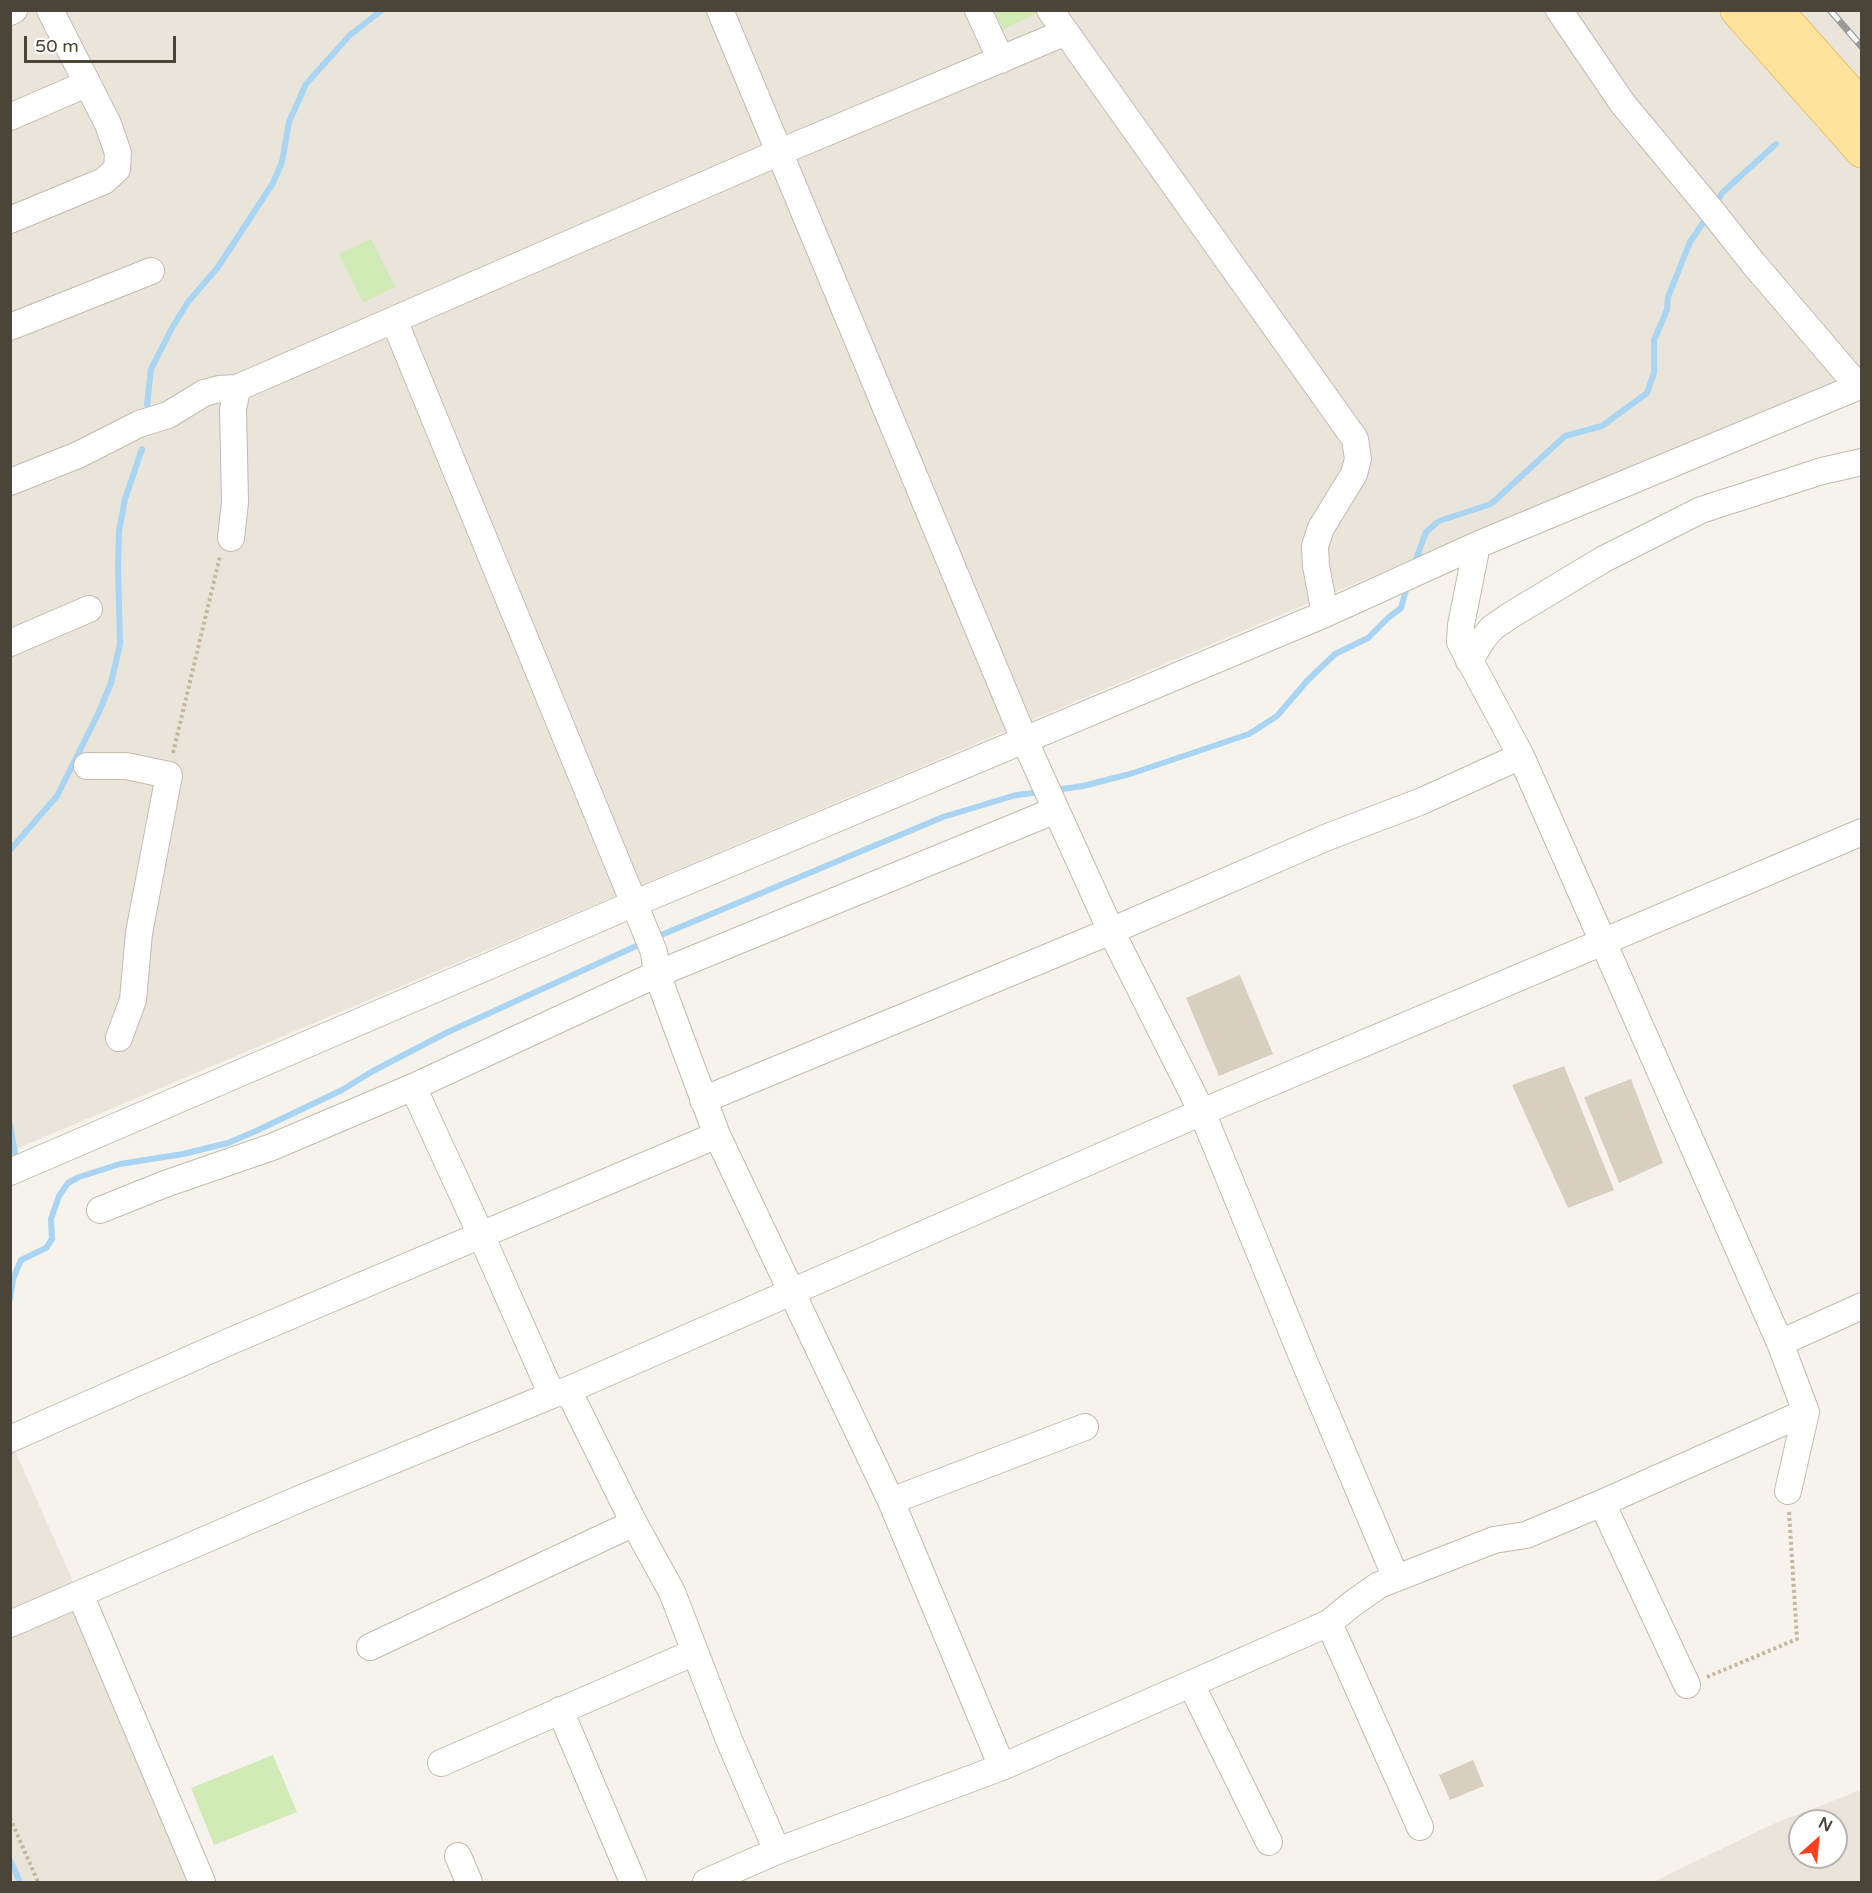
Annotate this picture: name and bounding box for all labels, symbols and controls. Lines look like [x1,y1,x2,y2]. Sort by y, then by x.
scale bar [27,24,178,62]
text: 50 m [35,35,79,57]
north arrow [1788,1809,1848,1869]
text: N [1815,1813,1836,1837]

